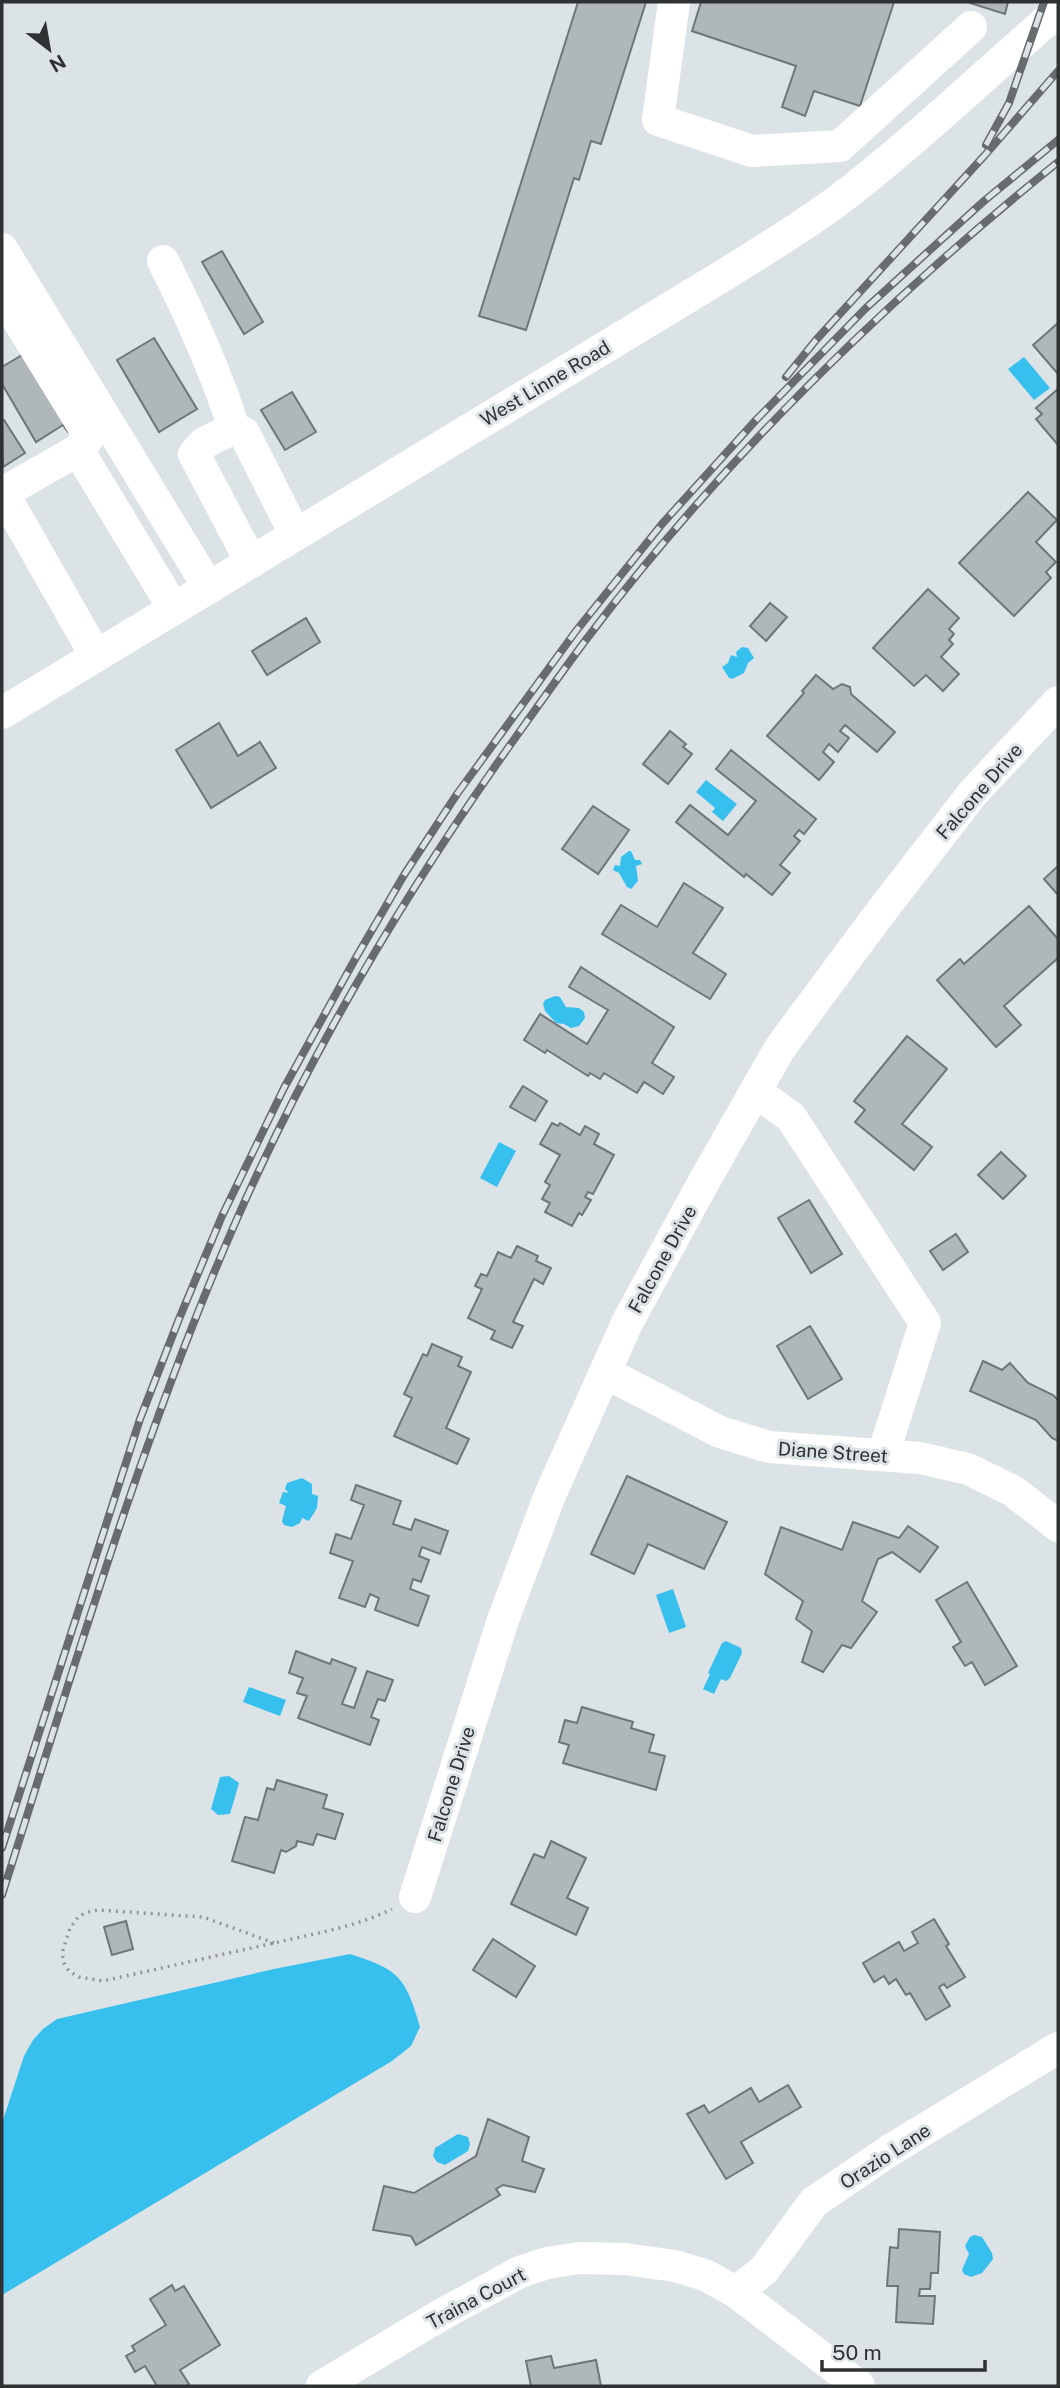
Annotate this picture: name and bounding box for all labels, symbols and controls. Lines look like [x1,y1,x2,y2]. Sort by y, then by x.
north arrow [14,14,84,84]
text: N [46,50,70,77]
street label: West Linne Road [476,336,614,430]
street label: Falcone Drive [931,739,1027,843]
street label: Falcone Drive [623,1201,701,1317]
street label: Diane Street [777,1437,889,1467]
street label: Falcone Drive [423,1724,479,1844]
street label: Orazio Lane [836,2119,934,2193]
street label: Traina Court [423,2263,529,2333]
scale bar [822,2328,985,2372]
text: 50 m [832,2340,882,2365]

